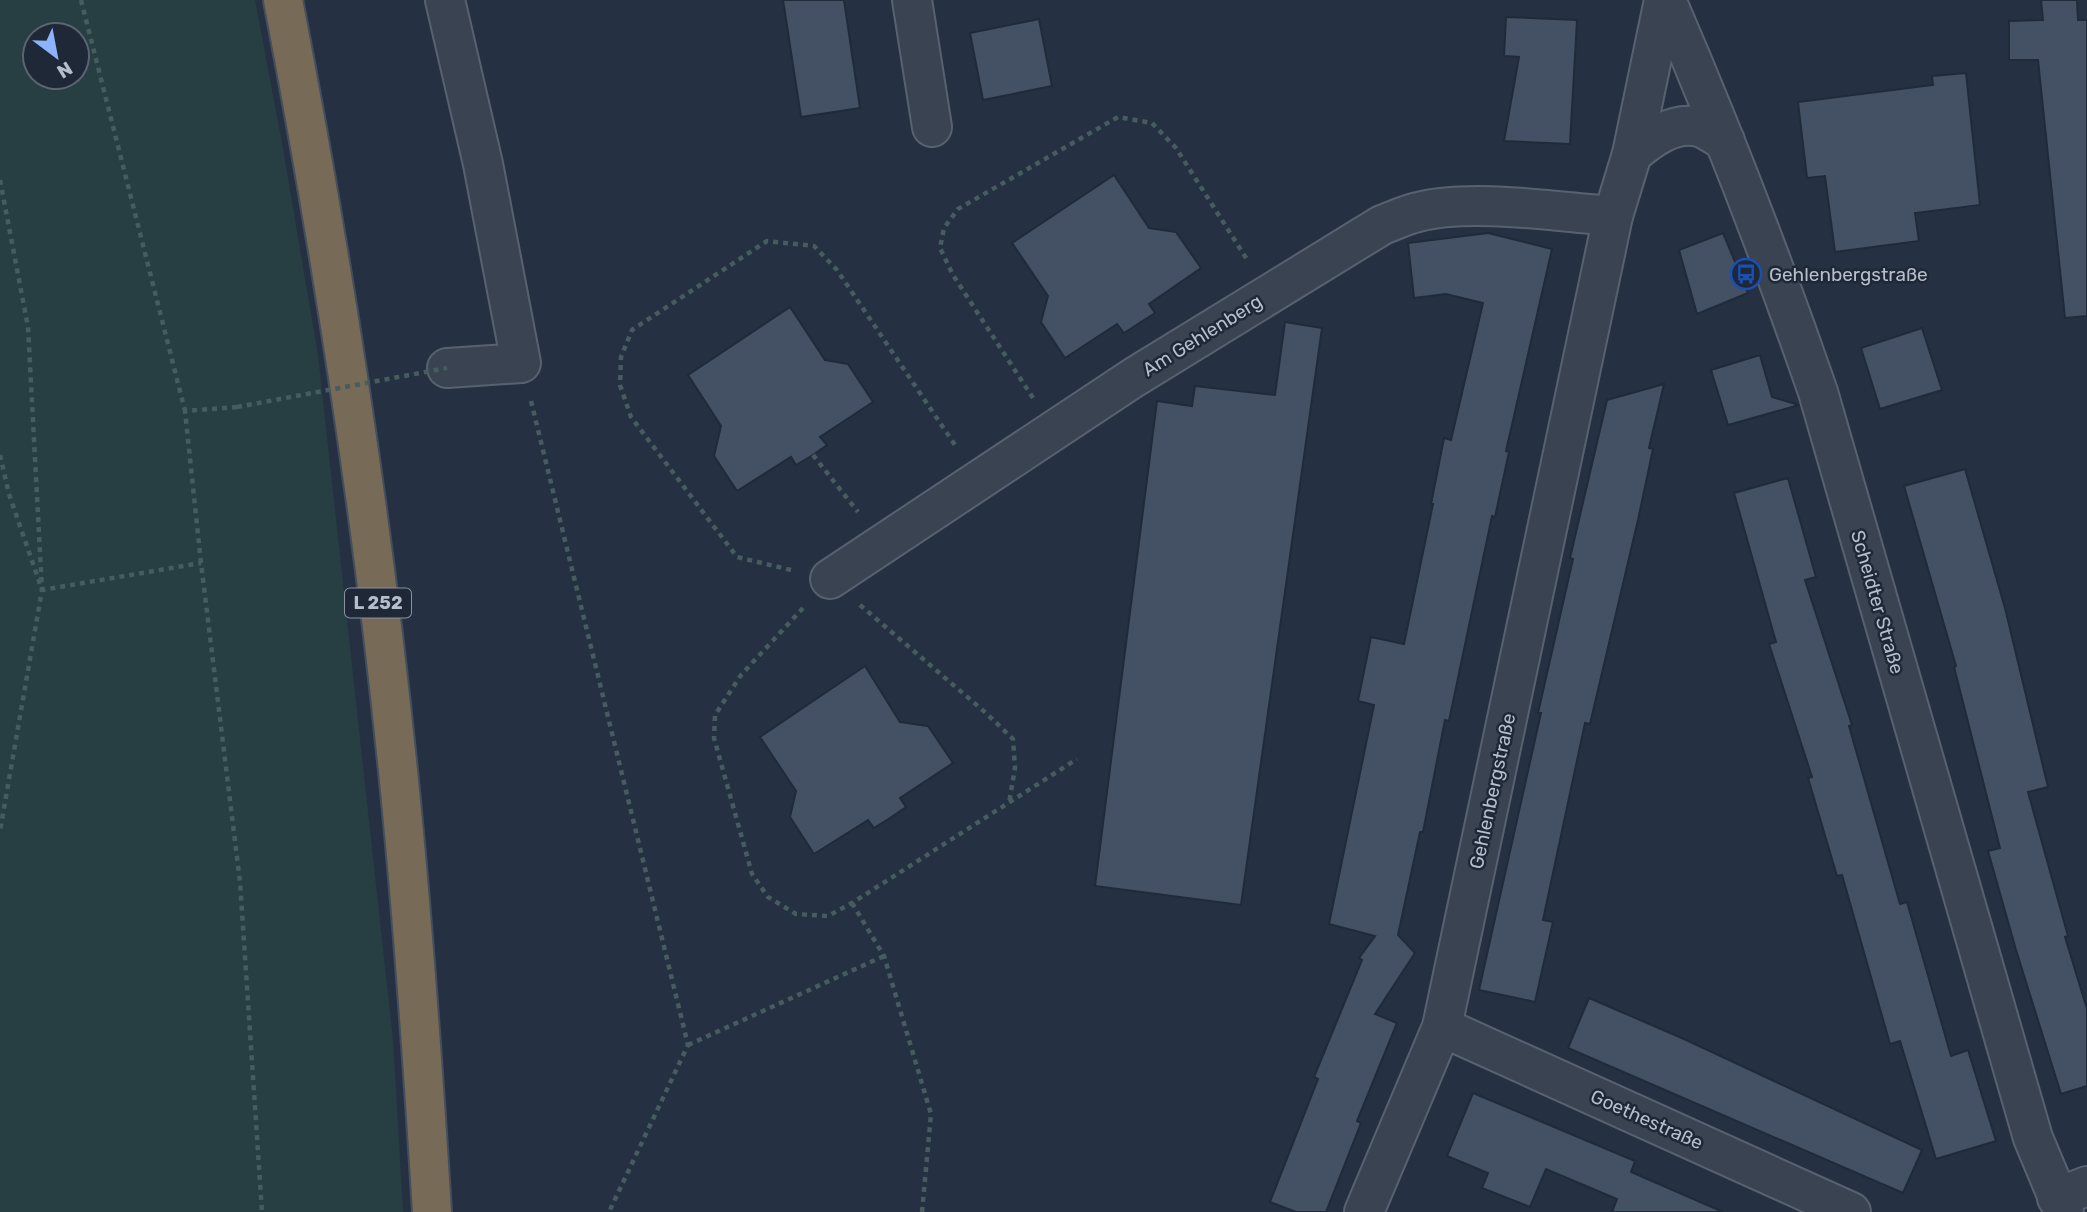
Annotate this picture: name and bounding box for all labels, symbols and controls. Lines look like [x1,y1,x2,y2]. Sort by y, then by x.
north arrow [21,21,91,91]
text: N [53,57,77,83]
bus stop icon: Gehlenbergstraße [1729,257,1763,291]
place label: Gehlenbergstraße [1769,263,1928,286]
street label: Am Gehlenberg [1138,290,1266,381]
street label: Scheidter Straße [1846,528,1909,677]
road number: L 252 [345,588,411,618]
street label: Gehlenbergstraße [1465,711,1520,871]
street label: Goethestraße [1587,1084,1707,1154]

